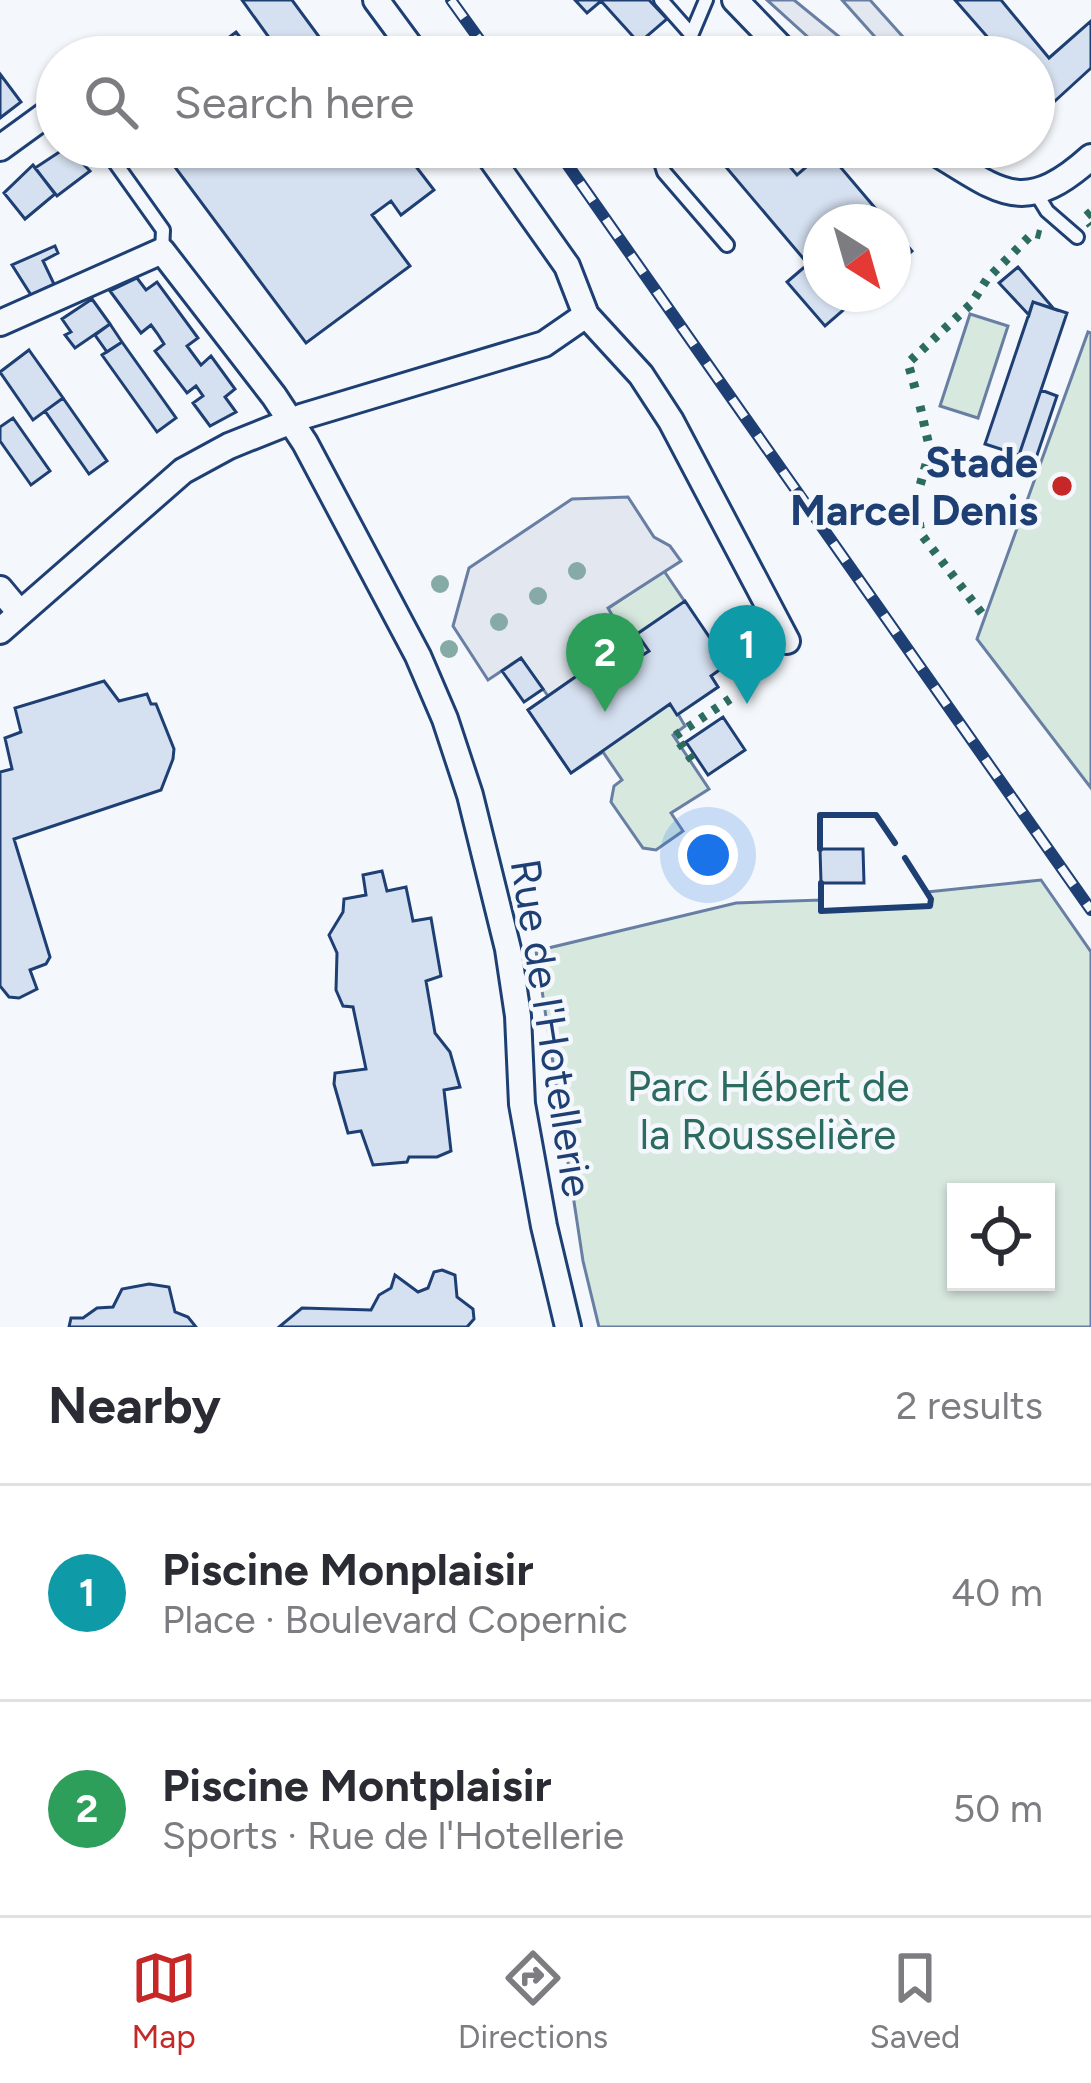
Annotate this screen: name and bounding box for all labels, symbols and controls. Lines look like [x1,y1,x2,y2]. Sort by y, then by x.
search box [36,36,1055,168]
icon: search [78,69,144,135]
text: Search here [174,75,414,129]
north arrow [803,204,911,312]
place label: Stade Marcel Denis [790,437,1038,536]
marker: Stade Marcel Denis [1049,473,1075,499]
pin: 1 [708,605,786,704]
pin: 2 [566,613,644,712]
your location [678,825,738,885]
street label: Rue de l'Hotellerie [500,855,603,1201]
park label: Parc Hébert de la Rousselière [627,1061,909,1160]
map controls [947,1183,1055,1291]
button: locate [947,1183,1055,1291]
text: Nearby [48,1375,221,1436]
text: 2 results [896,1382,1043,1429]
text: Piscine Monplaisir [162,1542,533,1596]
text: 1 [79,1569,95,1616]
text: 40 m [951,1569,1043,1616]
text: Place · Boulevard Copernic [162,1596,628,1643]
text: Piscine Montplaisir [162,1758,552,1812]
text: 2 [76,1785,98,1832]
text: 50 m [953,1785,1043,1832]
text: Sports · Rue de l'Hotellerie [162,1812,624,1859]
tab: Map [131,1945,197,2056]
tab: Directions [458,1945,608,2056]
tab: Saved [869,1945,960,2056]

